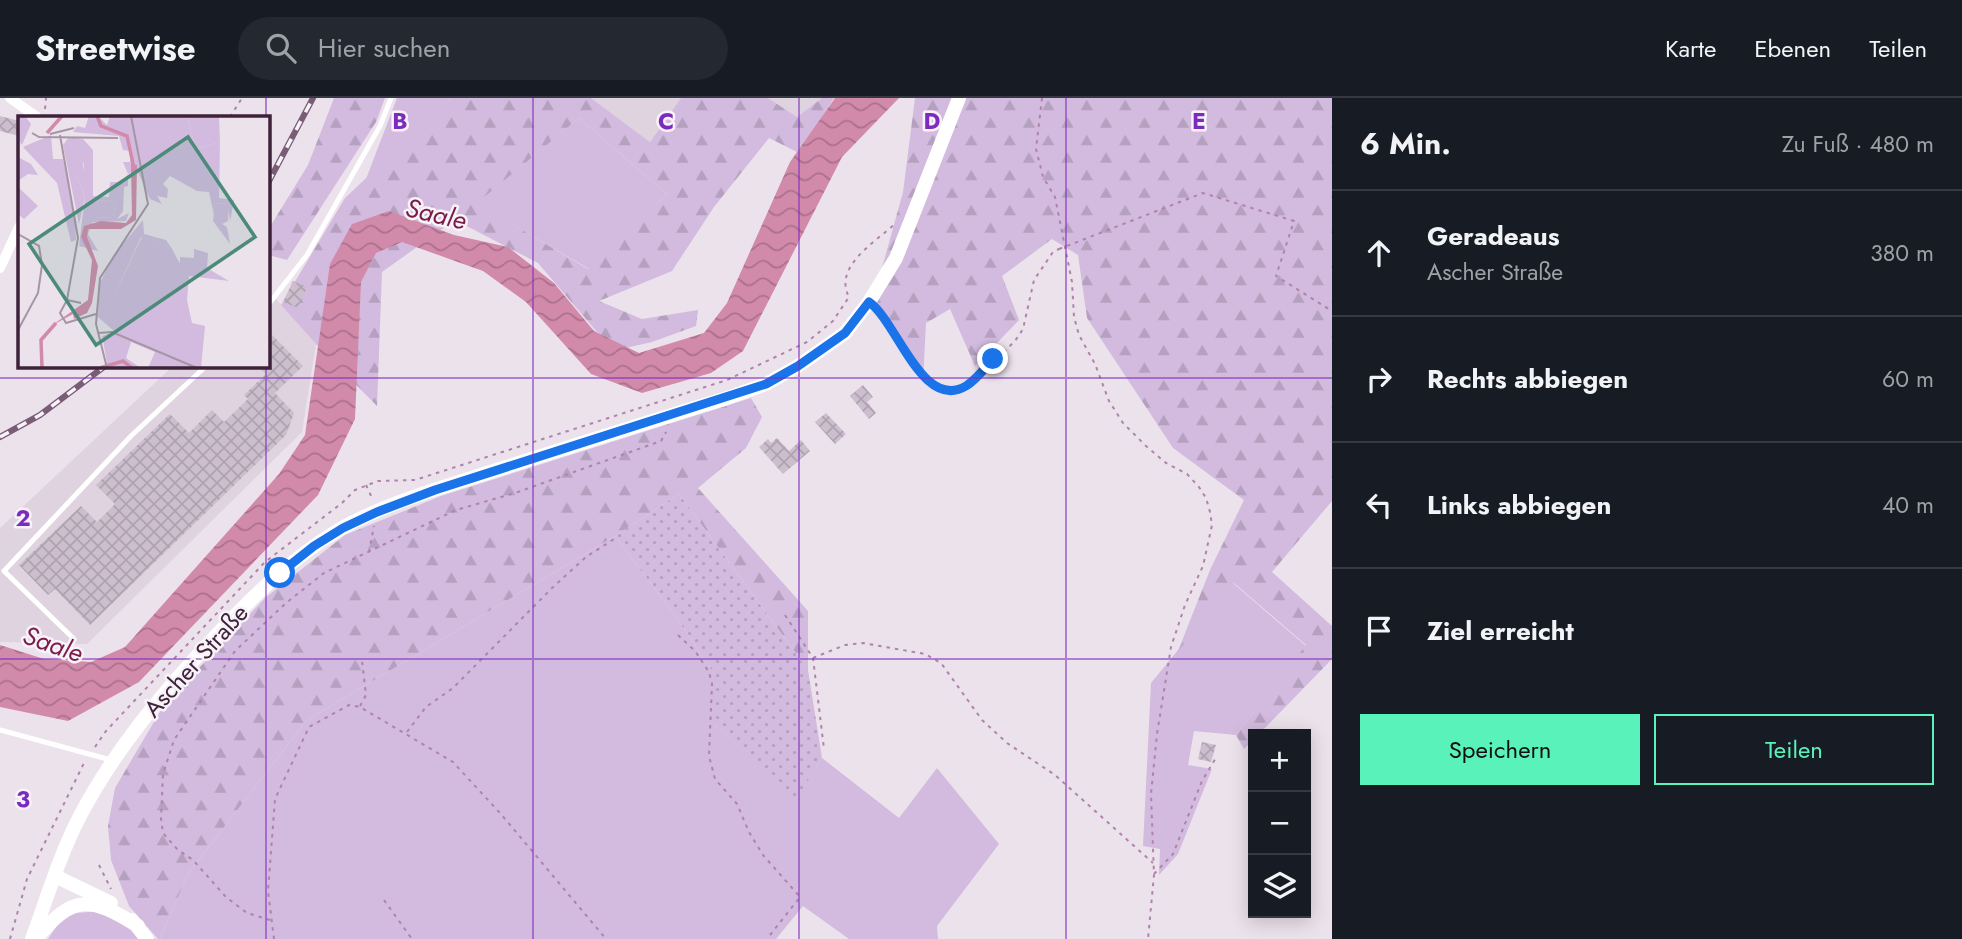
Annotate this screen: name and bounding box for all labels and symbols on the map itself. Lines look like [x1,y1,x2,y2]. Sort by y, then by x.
text: B [392,104,408,138]
text: C [658,104,674,138]
text: D [924,104,941,138]
text: E [1192,104,1206,138]
inset map [18,116,270,368]
water label: Saale [402,189,470,239]
route end [977,343,1008,374]
text: 2 [15,501,31,535]
route start [264,557,295,588]
street label: Ascher Straße [135,596,256,725]
water label: Saale [18,616,88,672]
text: 3 [16,782,30,816]

